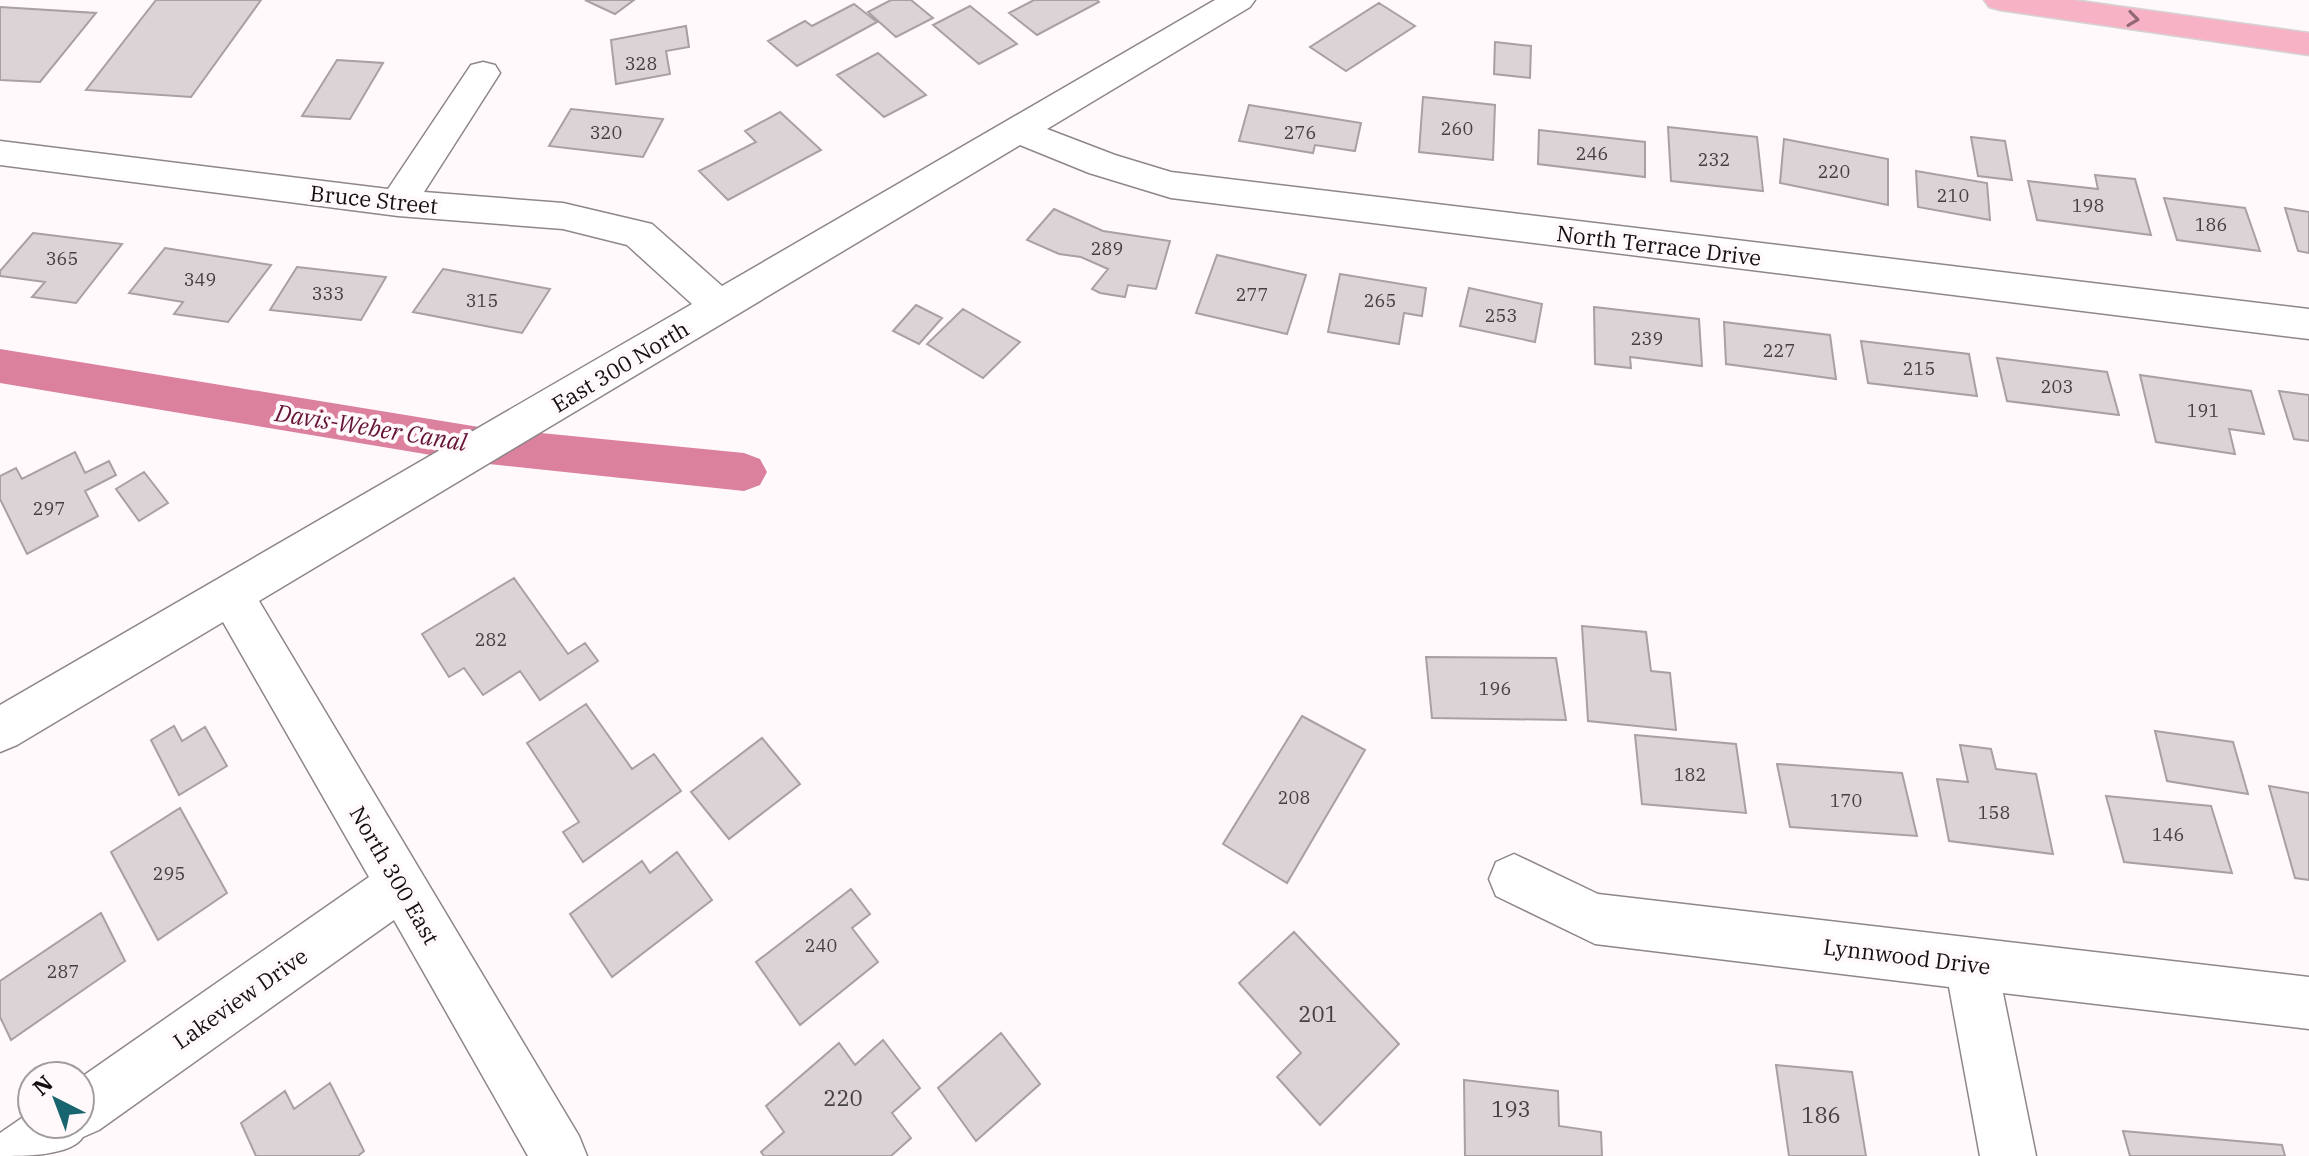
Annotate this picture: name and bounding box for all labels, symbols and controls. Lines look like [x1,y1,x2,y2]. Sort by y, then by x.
one-way arrow [2126,10,2140,27]
house number: 328 [625,52,657,75]
house number: 260 [1441,117,1473,140]
house number: 320 [590,121,622,144]
house number: 276 [1284,121,1316,144]
house number: 246 [1576,142,1608,165]
house number: 232 [1698,148,1730,171]
house number: 220 [1818,160,1850,183]
street label: Bruce Street [309,178,440,220]
house number: 210 [1937,184,1969,207]
house number: 198 [2072,194,2104,217]
house number: 186 [2195,213,2227,236]
street label: North Terrace Drive [1555,218,1763,272]
house number: 289 [1091,237,1123,260]
house number: 365 [46,247,78,270]
house number: 349 [184,268,216,291]
house number: 333 [312,282,344,305]
house number: 277 [1236,283,1268,306]
house number: 315 [466,289,498,312]
house number: 265 [1364,289,1396,312]
house number: 253 [1485,304,1517,327]
street label: East 300 North [546,314,694,418]
house number: 239 [1631,327,1663,350]
house number: 227 [1763,339,1795,362]
house number: 215 [1903,357,1935,380]
house number: 203 [2041,375,2073,398]
water label: Davis-Weber Canal [272,396,470,458]
house number: 191 [2187,399,2219,422]
house number: 297 [33,497,65,520]
house number: 282 [475,628,507,651]
house number: 196 [1479,677,1511,700]
house number: 182 [1674,763,1706,786]
house number: 208 [1278,786,1310,809]
house number: 170 [1830,789,1862,812]
street label: North 300 East [344,801,446,950]
house number: 158 [1978,801,2010,824]
house number: 146 [2152,823,2184,846]
house number: 295 [153,862,185,885]
street label: Lynnwood Drive [1822,931,1992,981]
house number: 240 [805,934,837,957]
street label: Lakeview Drive [167,941,313,1055]
house number: 287 [47,960,79,983]
house number: 201 [1298,999,1338,1028]
north arrow [16,1060,96,1140]
text: N [26,1068,58,1101]
house number: 220 [823,1083,863,1112]
house number: 193 [1491,1094,1531,1123]
house number: 186 [1801,1100,1841,1129]

